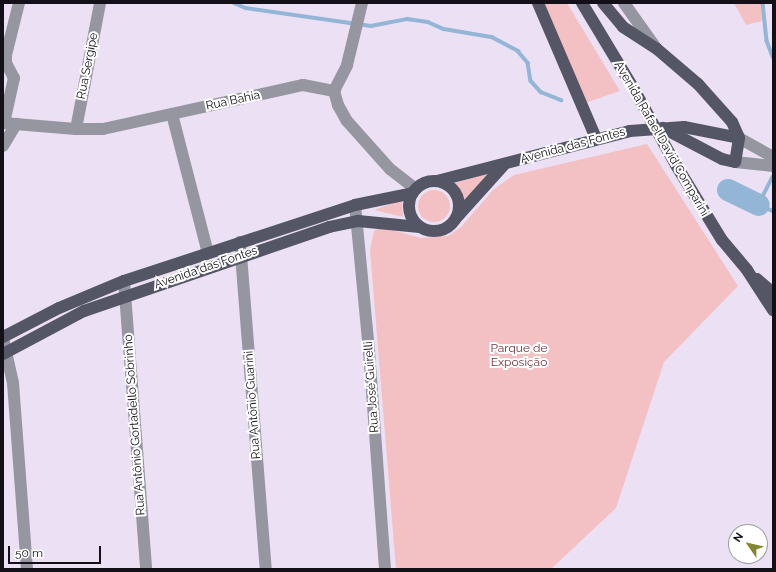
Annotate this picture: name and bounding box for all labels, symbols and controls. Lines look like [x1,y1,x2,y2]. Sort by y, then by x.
street label: Rua Sergipe [75,32,101,100]
street label: Avenida Rafael David Comparini [611,59,711,219]
street label: Rua Bahia [205,88,261,114]
street label: Avenida das Fontes [519,125,627,167]
street label: Avenida das Fontes [153,244,259,292]
street label: Rua Antônio Gortadello Sobrinho [121,334,149,516]
street label: Rua José Guirelli [362,341,382,433]
park label: Parque de Exposição [490,342,548,370]
street label: Rua Antônio Guarini [242,350,264,460]
north arrow [728,524,768,564]
text: N [731,530,746,545]
scale bar [10,538,103,564]
text: 50 m [15,546,43,560]

